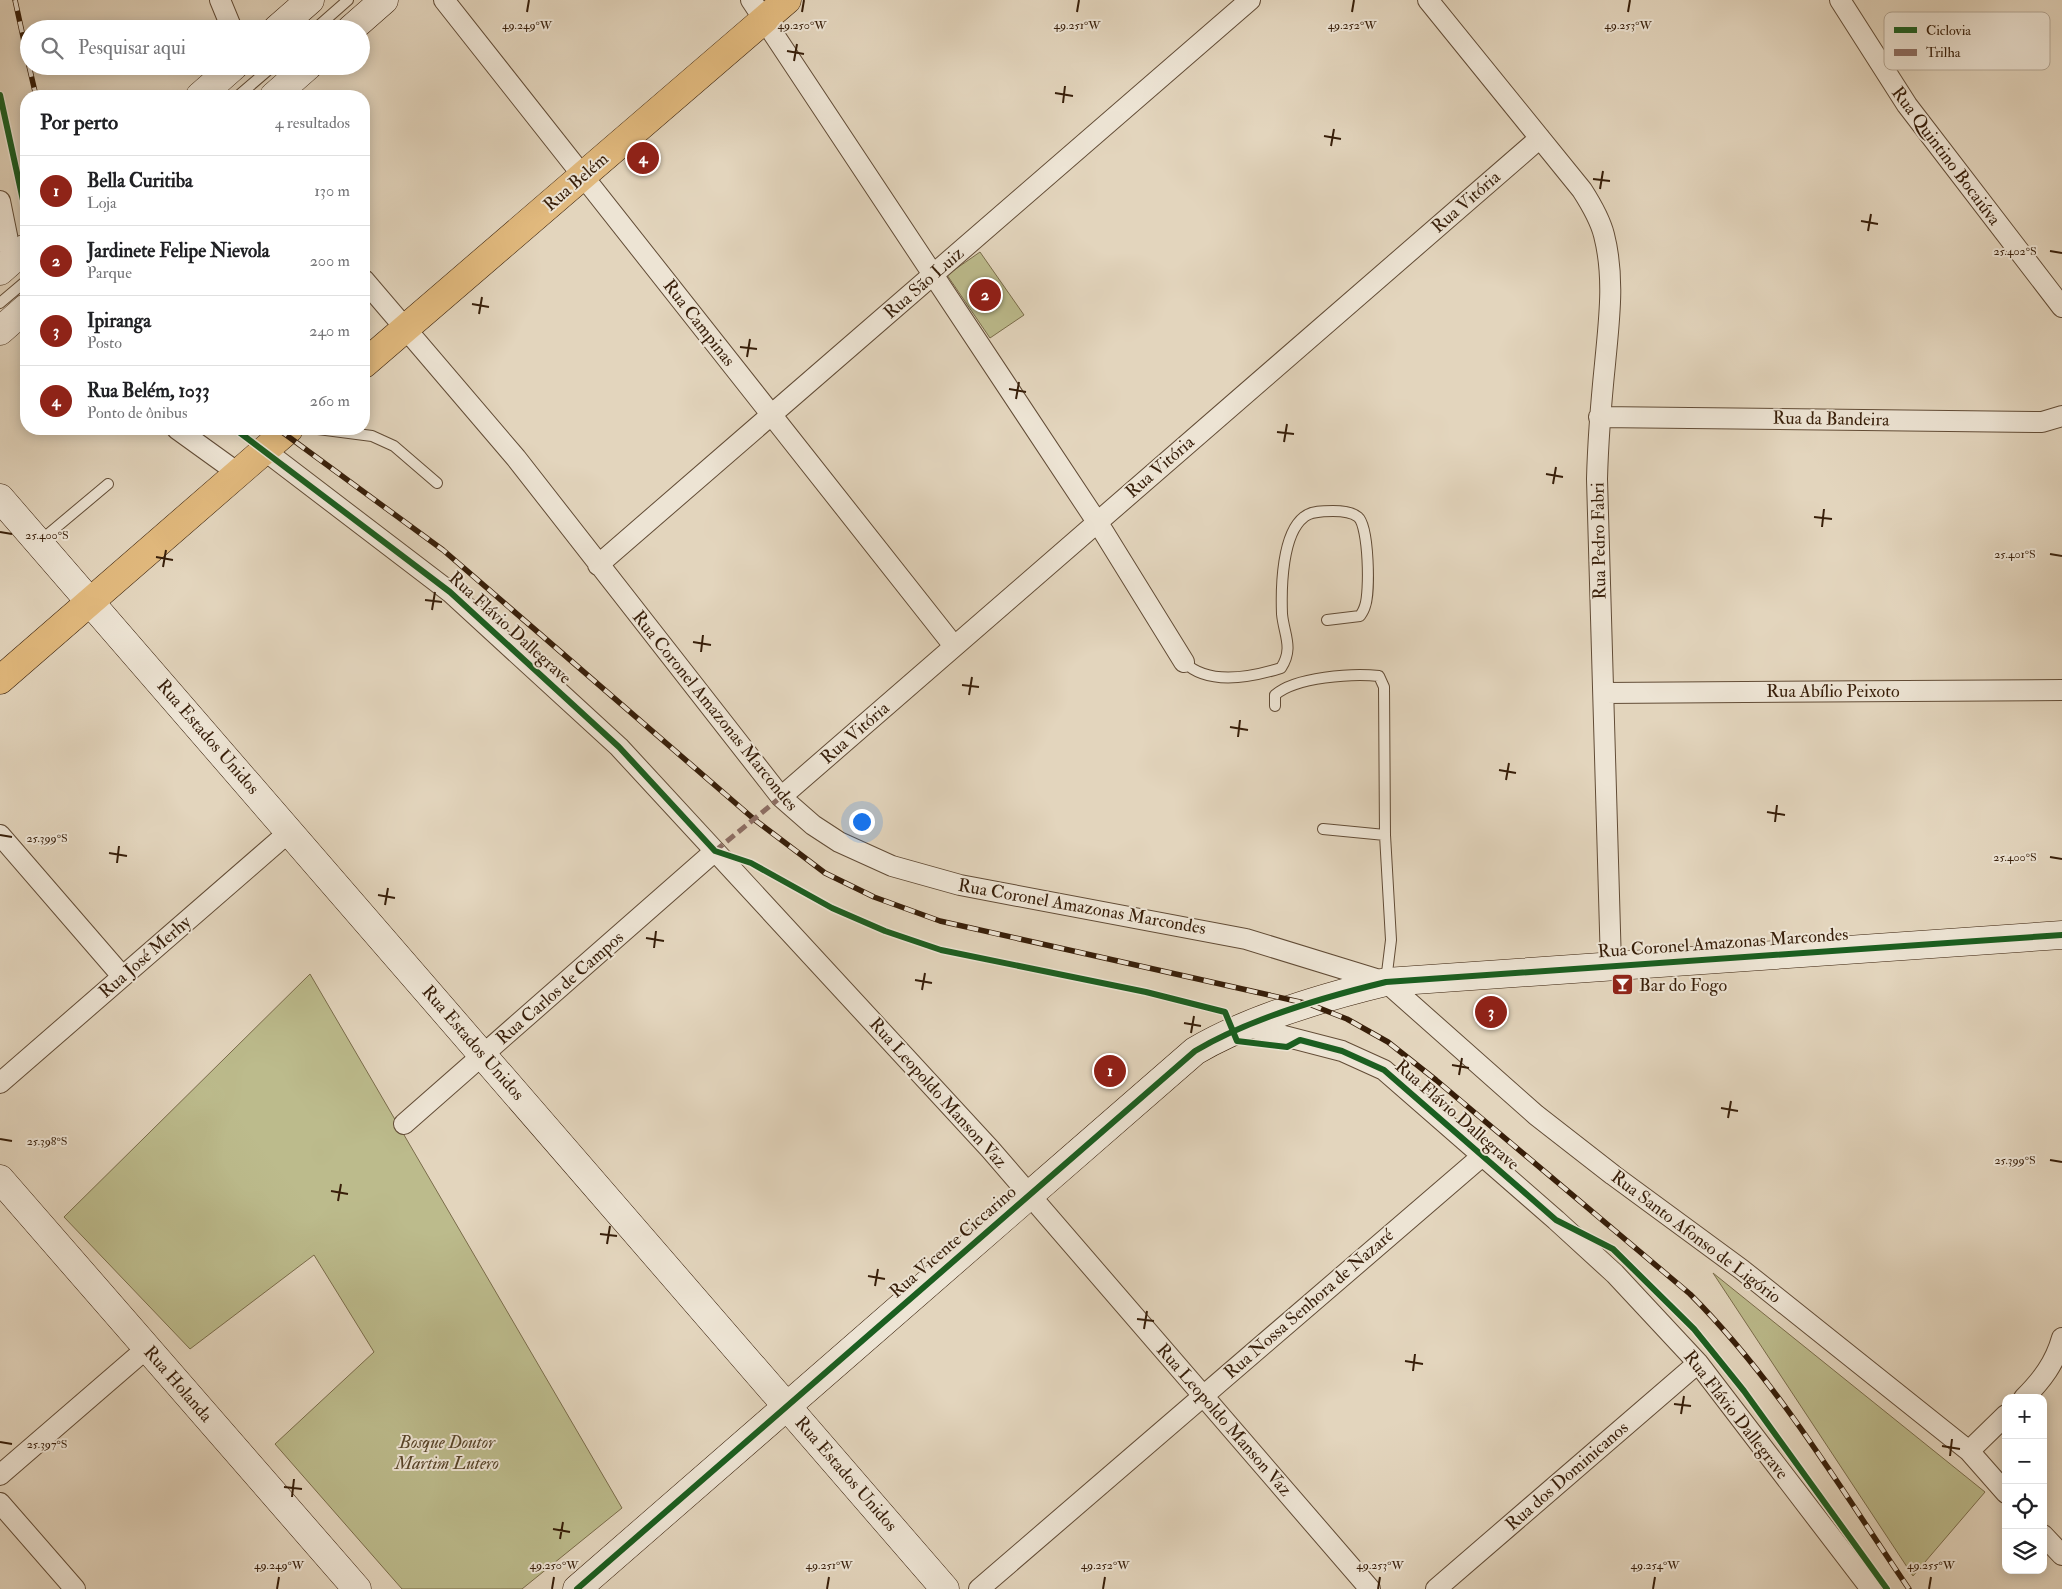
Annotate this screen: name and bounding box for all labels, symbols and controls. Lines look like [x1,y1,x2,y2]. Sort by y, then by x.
legend [1884,12,2050,70]
text: 49.249°W [502,18,553,33]
text: 49.250°W [778,18,827,33]
text: 49.251°W [1054,18,1101,33]
text: 49.252°W [1328,18,1377,33]
text: 49.253°W [1604,18,1652,33]
search box [20,20,370,75]
text: Ciclovia [1926,22,1971,39]
icon: search [38,34,66,62]
text: Pesquisar aqui [78,36,186,60]
text: Trilha [1926,44,1961,61]
street label: Rua Quintino Bocaiúva [1886,82,2006,231]
text: Por perto [40,109,118,136]
text: 4 resultados [275,113,350,133]
pin: 4 [627,139,659,177]
street label: Rua Belém [539,148,613,216]
street label: Rua Vitória [1427,165,1506,238]
text: Bella Curitiba [87,169,193,193]
text: 1 [53,181,59,201]
text: 130 m [314,181,350,201]
text: Loja [87,193,117,213]
text: Jardinete Felipe Nievola [87,239,270,263]
street label: Rua São Luiz [879,242,969,324]
text: 25.402°S [1993,244,2037,259]
text: 2 [52,251,60,271]
text: 200 m [310,251,350,271]
text: Parque [87,263,132,283]
street label: Rua Campinas [658,275,740,371]
pin: 2 [969,276,1001,314]
text: Ipiranga [87,309,151,333]
text: 3 [53,321,59,341]
text: 240 m [309,321,350,341]
text: Posto [87,333,122,353]
text: Rua Belém, 1033 [87,379,209,403]
text: 4 [52,391,60,411]
text: 260 m [310,391,350,411]
text: Ponto de ônibus [87,403,188,423]
street label: Rua da Bandeira [1772,406,1890,432]
street label: Rua Vitória [1121,430,1200,503]
street label: Rua Pedro Fabri [1586,482,1612,600]
text: 25.400°S [25,528,69,543]
text: 25.401°S [1994,547,2036,562]
street label: Rua Flávio Dallegrave [444,567,577,690]
street label: Rua Coronel Amazonas Marcondes [627,606,803,816]
street label: Rua Estados Unidos [152,675,264,799]
street label: Rua Abílio Peixoto [1766,680,1900,703]
street label: Rua Vitória [816,696,895,769]
your location [849,809,875,835]
text: 25.399°S [26,831,68,846]
text: 25.400°S [1993,850,2037,865]
street label: Rua Coronel Amazonas Marcondes [956,874,1208,940]
street label: Rua José Merhy [94,910,197,1003]
street label: Rua Coronel Amazonas Marcondes [1597,923,1849,963]
street label: Rua Carlos de Campos [491,926,629,1050]
bar icon: Bar do Fogo [1611,973,1635,997]
place label: Bar do Fogo [1639,974,1727,997]
street label: Rua Estados Unidos [417,981,529,1105]
pin: 3 [1475,993,1507,1031]
street label: Rua Leopoldo Manson Vaz [864,1013,1012,1173]
pin: 1 [1094,1052,1126,1090]
street label: Rua Flávio Dallegrave [1390,1055,1524,1176]
text: 25.398°S [27,1134,67,1149]
text: 25.399°S [1994,1153,2036,1168]
street label: Rua Santo Afonso de Ligório [1606,1165,1786,1309]
street label: Rua Vicente Ciccarino [885,1180,1021,1303]
street label: Rua Nossa Senhora de Nazaré [1219,1224,1399,1384]
street label: Rua Leopoldo Manson Vaz [1151,1339,1297,1501]
street label: Rua Holanda [139,1341,218,1427]
street label: Rua Flávio Dallegrave [1678,1346,1794,1485]
map controls [2002,1394,2047,1574]
button: + [2002,1394,2047,1439]
street label: Rua Estados Unidos [790,1412,902,1536]
street label: Rua dos Dominicanos [1501,1416,1633,1536]
park label: Bosque Doutor Martim Lutero [394,1431,499,1475]
text: 25.397°S [27,1437,67,1452]
button: − [2002,1439,2047,1484]
button: locate [2002,1484,2047,1529]
button: layers [2002,1529,2047,1574]
text: 49.249°W [254,1558,305,1573]
text: 49.250°W [530,1558,579,1573]
text: 49.251°W [806,1558,853,1573]
text: 49.252°W [1081,1558,1130,1573]
text: 49.253°W [1356,1558,1404,1573]
text: 49.254°W [1631,1558,1680,1573]
text: 49.255°W [1907,1558,1956,1573]

